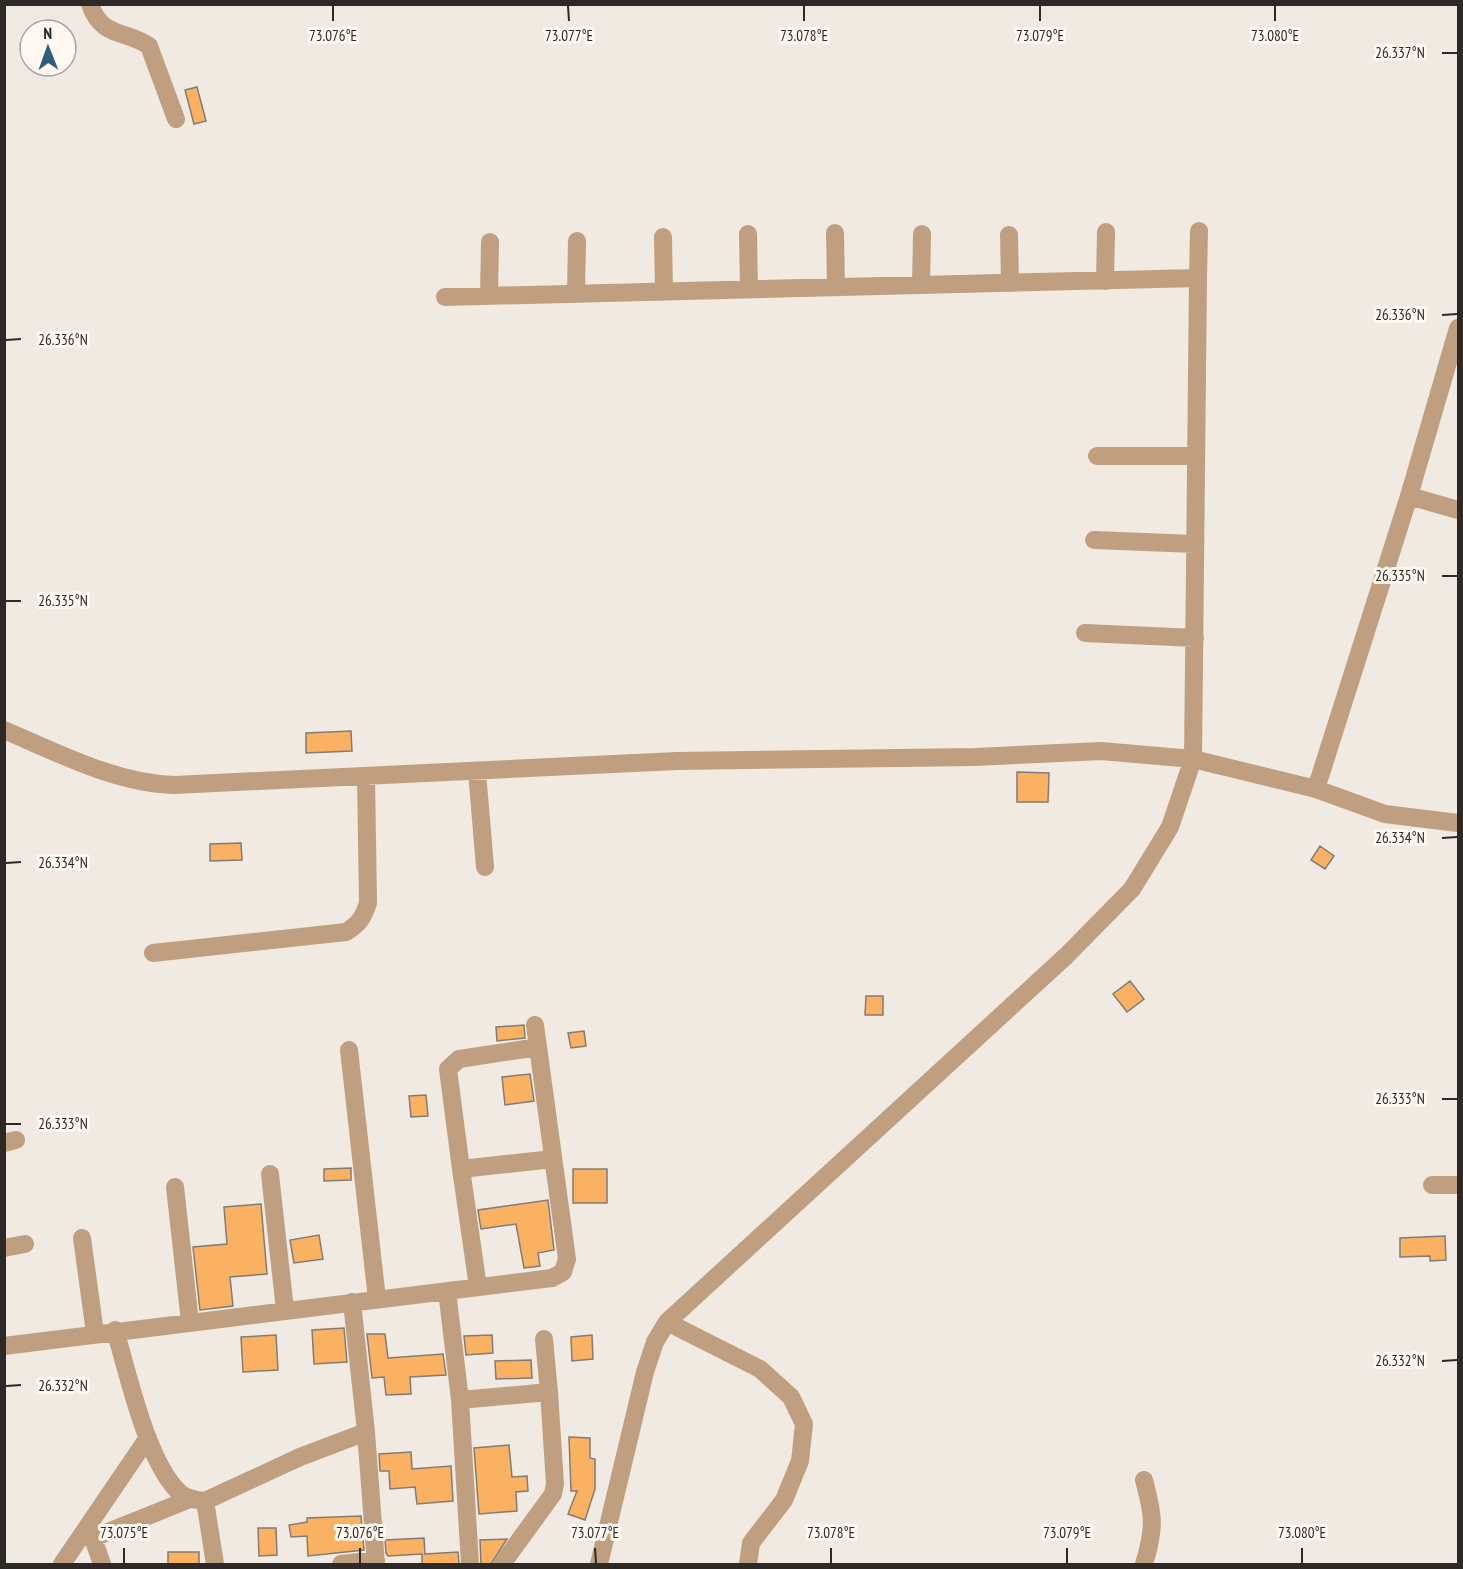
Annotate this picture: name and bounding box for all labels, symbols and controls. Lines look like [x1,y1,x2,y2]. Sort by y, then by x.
north arrow [18,18,78,78]
text: N [43,23,52,43]
text: 73.076°E [309,26,357,45]
text: 73.077°E [545,26,593,45]
text: 73.078°E [780,26,828,45]
text: 73.079°E [1016,26,1064,45]
text: 73.080°E [1251,26,1299,45]
text: 26.337°N [1375,43,1425,62]
text: 26.336°N [1375,305,1425,324]
text: 26.336°N [38,330,88,349]
text: 26.335°N [1375,566,1425,585]
text: 26.335°N [38,591,88,610]
text: 26.334°N [1375,828,1425,847]
text: 26.334°N [38,853,88,872]
text: 26.333°N [1375,1089,1425,1108]
text: 26.333°N [38,1114,88,1133]
text: 26.332°N [1375,1351,1425,1370]
text: 26.332°N [38,1376,88,1395]
text: 73.075°E [100,1523,148,1542]
text: 73.076°E [336,1523,384,1542]
text: 73.077°E [571,1523,619,1542]
text: 73.078°E [807,1523,855,1542]
text: 73.079°E [1043,1523,1091,1542]
text: 73.080°E [1278,1523,1326,1542]

